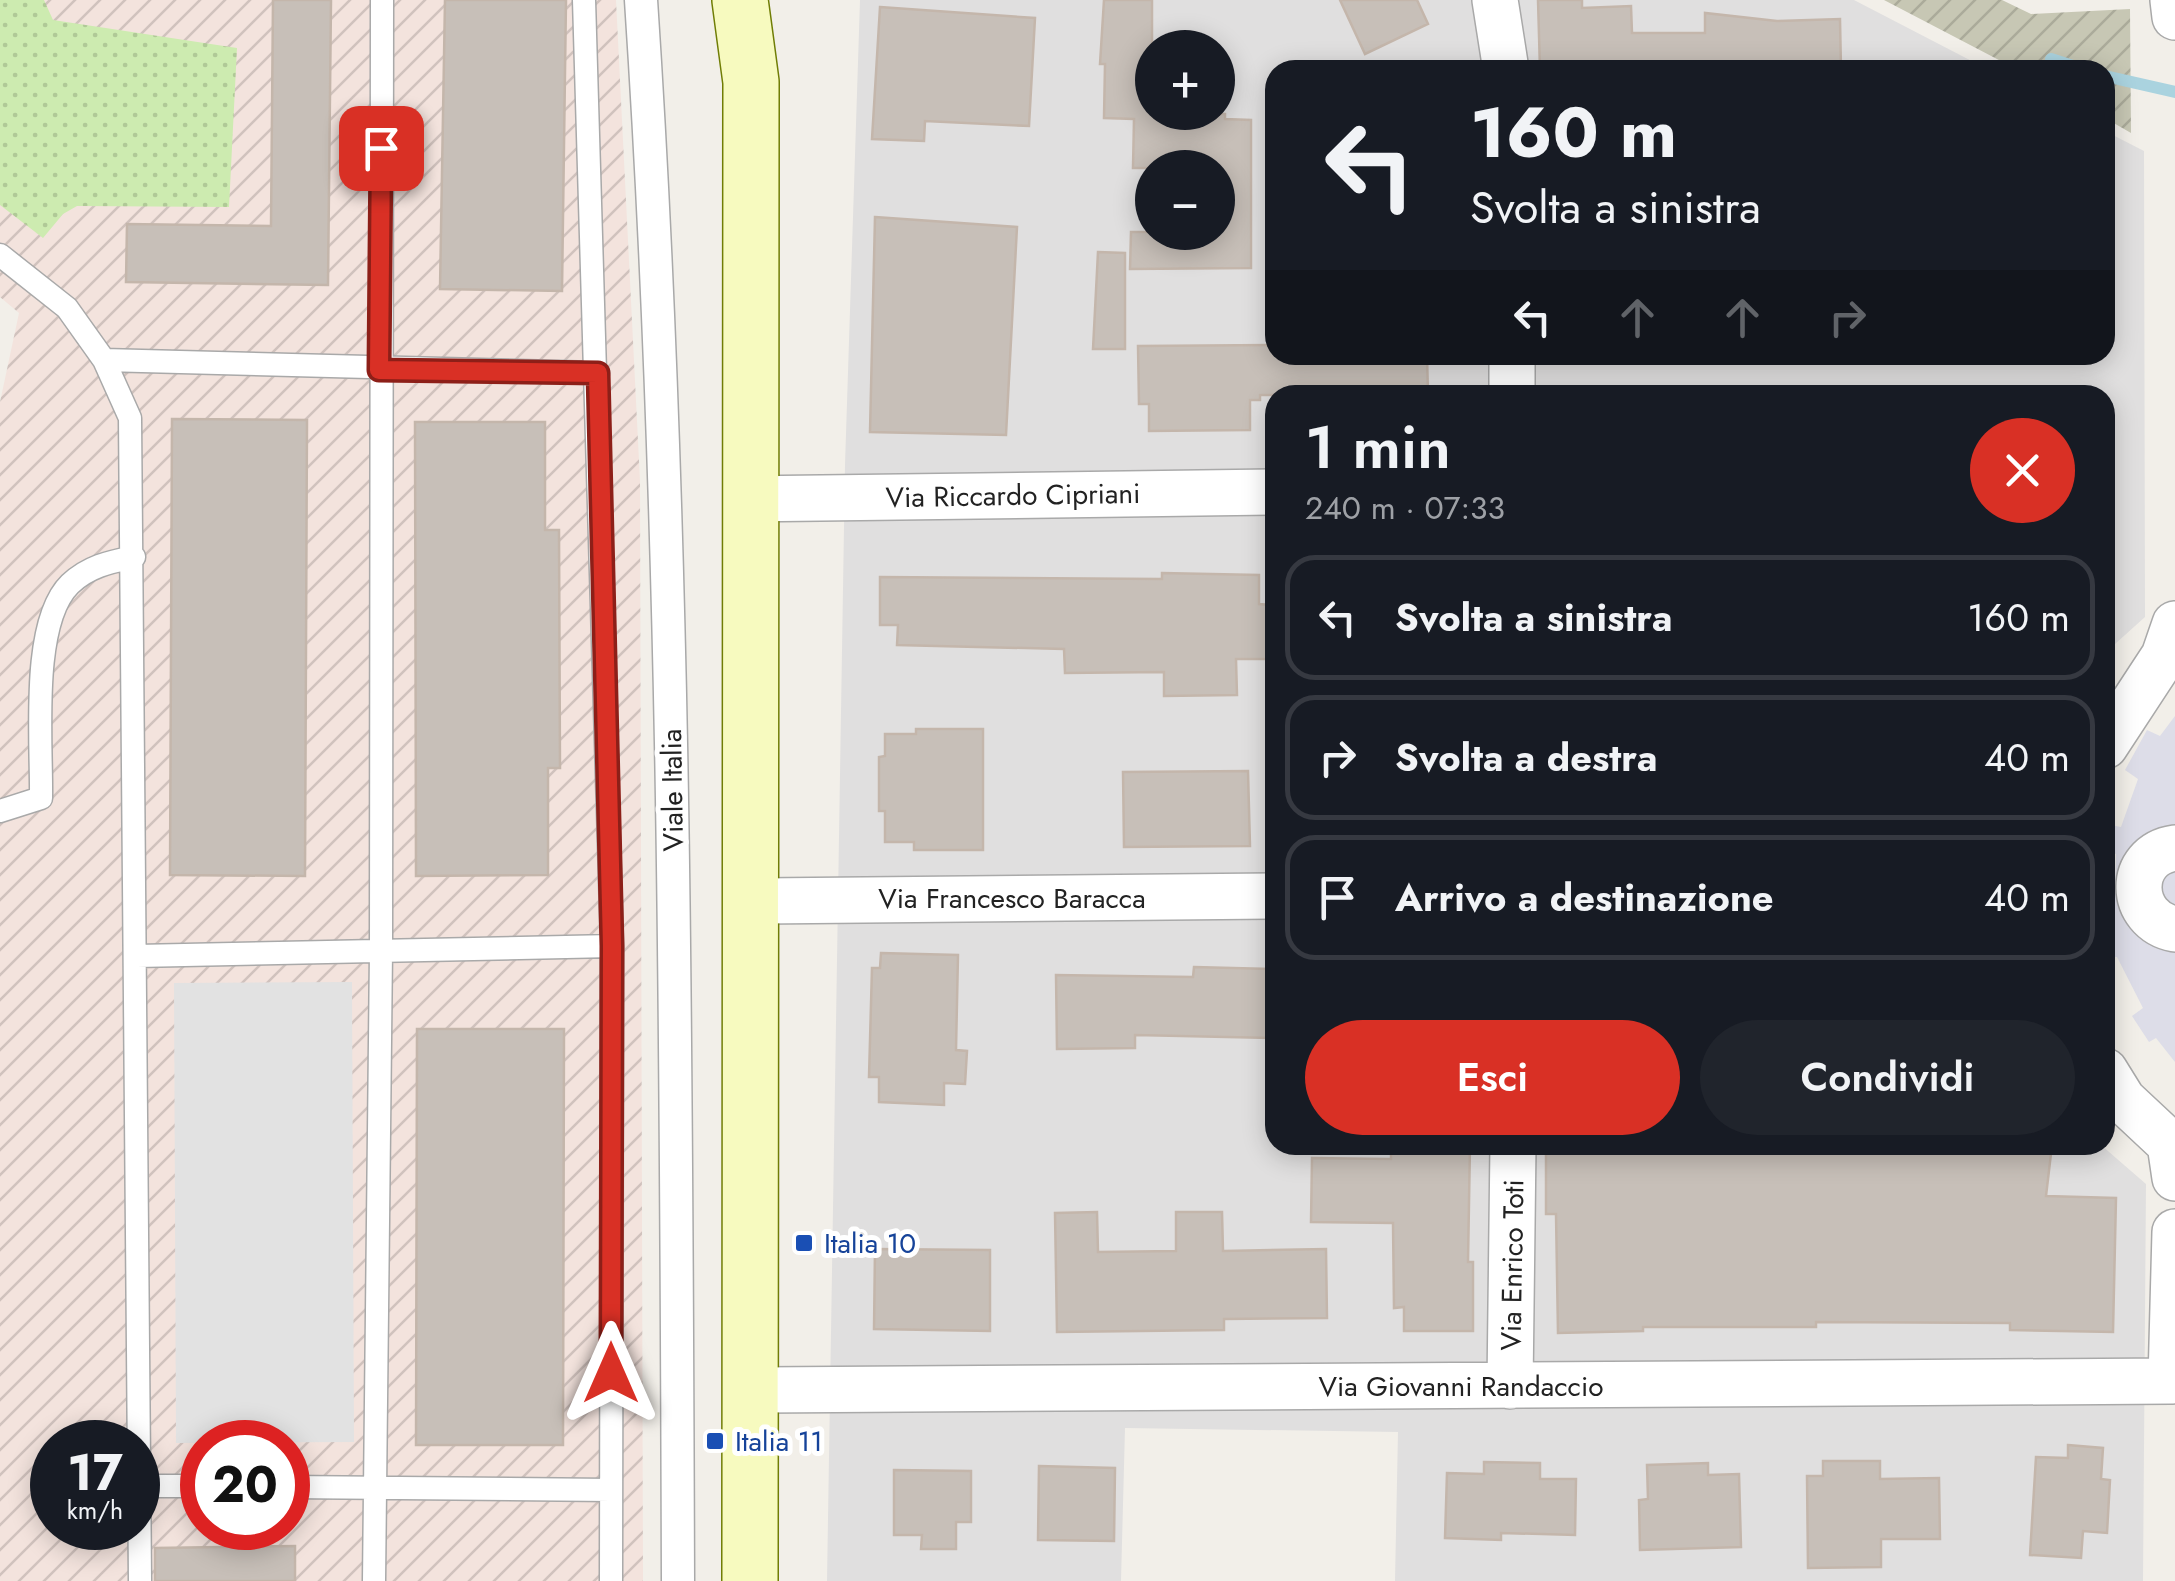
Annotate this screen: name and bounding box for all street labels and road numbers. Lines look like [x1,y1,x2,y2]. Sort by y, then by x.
street label: Via Riccardo Cipriani [885,473,1141,518]
street label: Viale Italia [651,728,694,852]
street label: Via Francesco Baracca [878,878,1146,919]
street label: Via Enrico Toti [1491,1179,1534,1351]
street label: Via Giovanni Randaccio [1319,1366,1603,1407]

